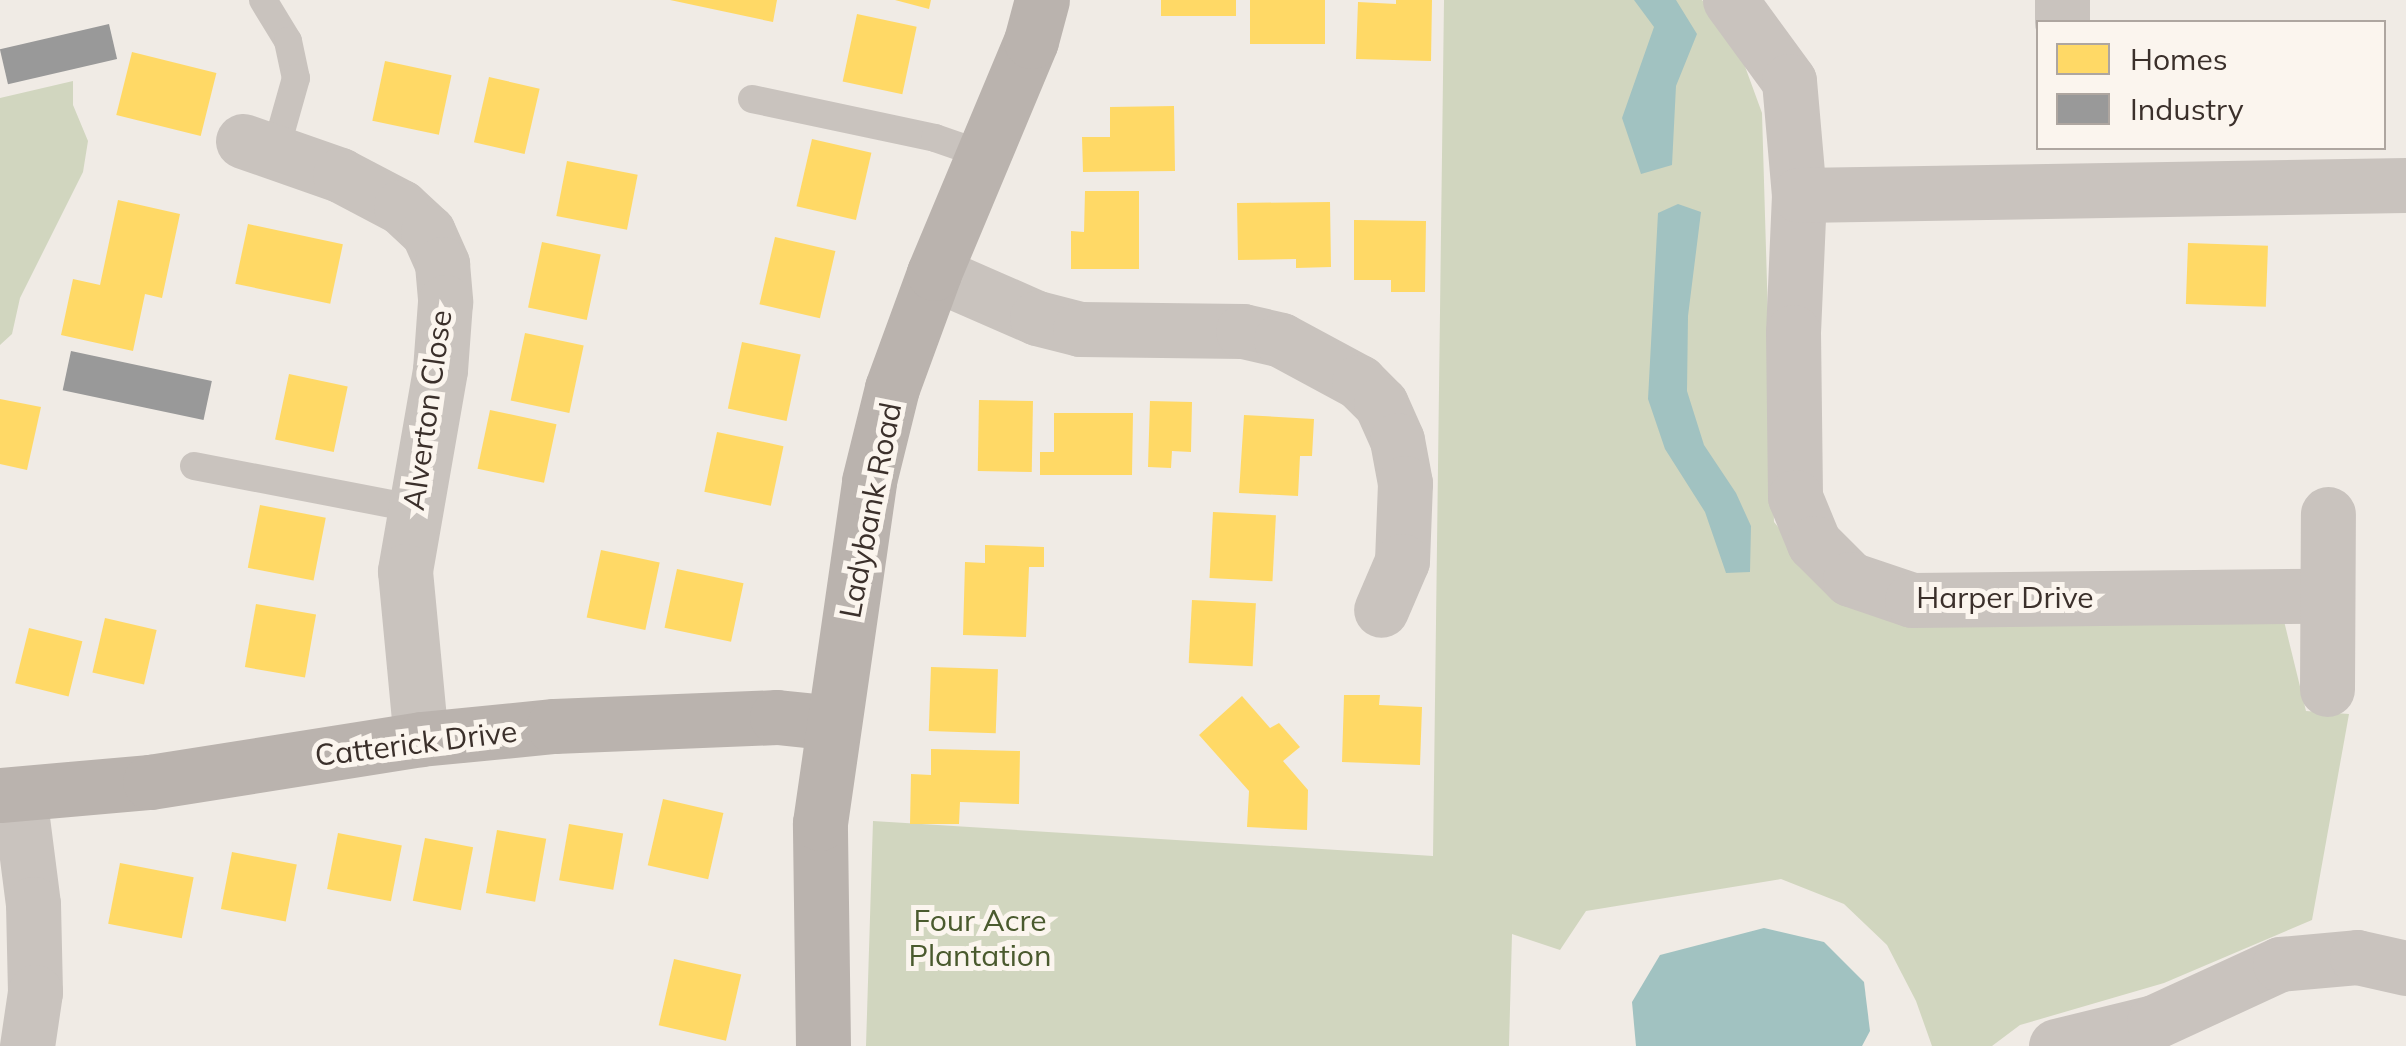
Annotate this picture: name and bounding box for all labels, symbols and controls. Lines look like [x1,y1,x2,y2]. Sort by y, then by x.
legend [2036,20,2386,150]
text: Homes [2130,40,2228,78]
text: Industry [2130,90,2244,128]
street label: Alverton Close [395,308,459,512]
street label: Ladybank Road [831,399,909,621]
street label: Harper Drive [1916,579,2094,615]
street label: Catterick Drive [313,713,519,773]
park label: Four Acre Plantation [908,902,1052,972]

